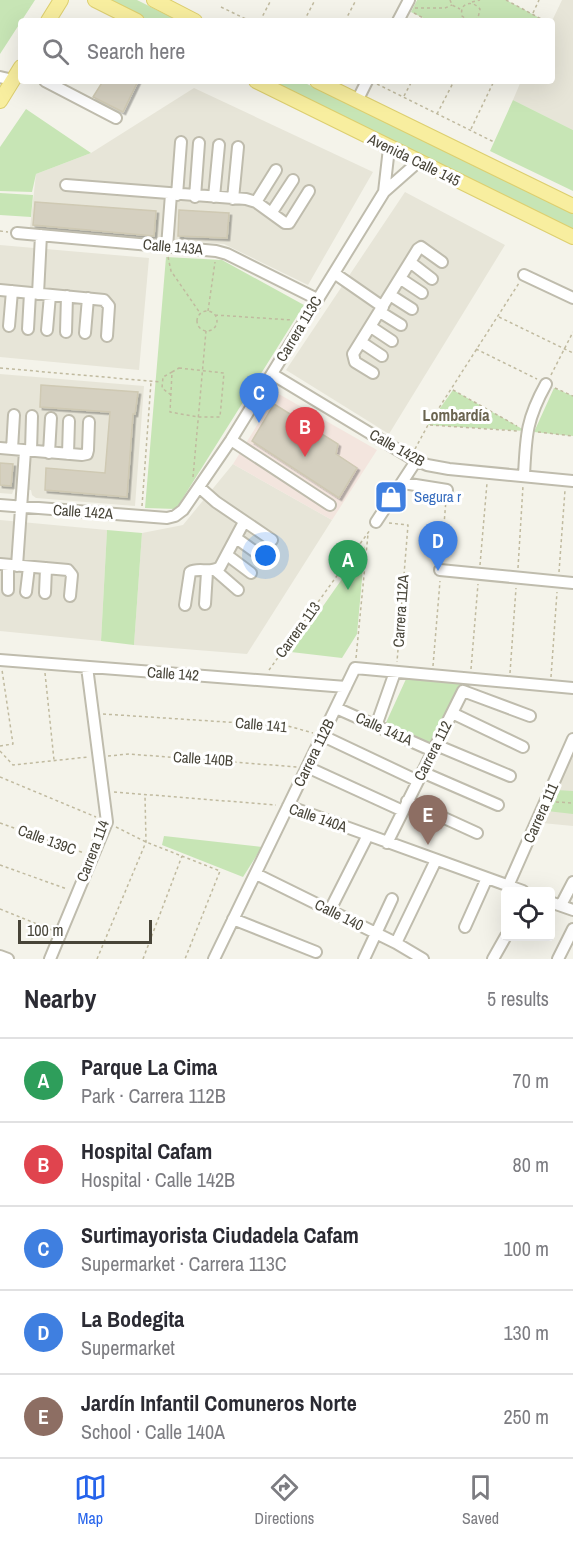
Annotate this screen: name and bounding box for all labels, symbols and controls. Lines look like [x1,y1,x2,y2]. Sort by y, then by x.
search box [18,18,555,84]
icon: search [39,35,72,68]
text: Search here [87,36,185,66]
street label: Avenida Calle 145 [364,128,464,191]
street label: Calle 143A [142,233,205,260]
street label: Carrera 113C [271,292,327,366]
pin: C [240,374,278,423]
district label: Lombardía [422,404,490,426]
pin: B [286,408,324,457]
street label: Calle 142B [366,424,429,471]
shop icon: Segura r [373,479,409,515]
place label: Segura r [414,486,461,507]
street label: Calle 142A [52,499,115,524]
pin: D [418,522,458,571]
pin: A [328,540,368,590]
your location [251,541,280,570]
street label: Carrera 112A [387,573,414,648]
street label: Carrera 113 [270,597,325,662]
street label: Calle 142 [146,661,200,686]
street label: Calle 141A [352,707,417,751]
street label: Calle 141 [234,712,288,737]
street label: Carrera 112B [288,715,339,790]
street label: Carrera 112 [409,717,457,784]
street label: Calle 140B [172,746,234,771]
street label: Carrera 111 [518,779,563,846]
pin: E [408,796,448,845]
street label: Calle 140A [286,798,351,838]
street label: Carrera 114 [71,817,114,885]
street label: Calle 139C [15,819,79,860]
map controls [501,887,555,941]
button: locate [501,887,555,941]
street label: Calle 140 [311,894,367,935]
scale bar [18,917,152,944]
text: 100 m [27,919,63,941]
text: Nearby [24,981,96,1016]
text: 5 results [487,985,549,1012]
text: Parque La Cima [81,1052,217,1082]
text: A [38,1067,49,1094]
text: 70 m [513,1067,549,1094]
text: Park · Carrera 112B [81,1082,226,1109]
text: Hospital Cafam [81,1136,212,1166]
text: B [38,1151,49,1178]
text: 80 m [513,1151,549,1178]
text: Hospital · Calle 142B [81,1166,235,1193]
text: Surtimayorista Ciudadela Cafam [81,1220,359,1250]
text: C [38,1235,49,1262]
text: 100 m [503,1235,549,1262]
text: Supermarket · Carrera 113C [81,1250,287,1277]
text: La Bodegita [81,1304,184,1334]
text: D [38,1319,49,1346]
text: 130 m [503,1319,549,1346]
text: Supermarket [81,1334,175,1361]
text: Jardín Infantil Comuneros Norte [81,1388,357,1418]
text: E [38,1403,49,1430]
text: 250 m [503,1403,549,1430]
text: School · Calle 140A [81,1418,225,1445]
tab: Map [74,1471,107,1529]
tab: Directions [254,1471,314,1529]
tab: Saved [462,1471,499,1529]

